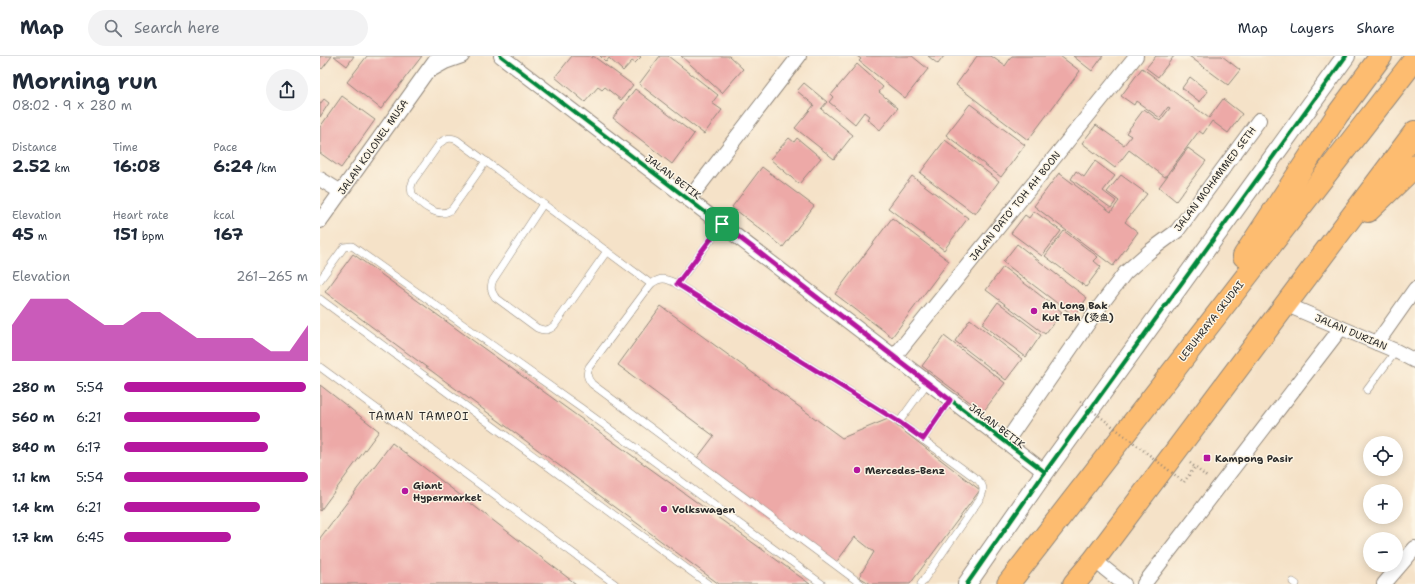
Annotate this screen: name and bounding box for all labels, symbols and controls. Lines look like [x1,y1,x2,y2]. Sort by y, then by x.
search box [88,10,368,46]
text: Map [20,15,64,40]
icon: search [102,17,124,39]
text: Search here [134,18,220,38]
text: Map [1238,19,1268,37]
text: Layers [1290,19,1334,37]
text: Share [1356,19,1395,37]
text: Morning run [12,67,157,96]
button: share [266,69,308,111]
text: 08:02 · 9 × 280 m [12,97,132,114]
street label: JALAN KOLONEL MUSA [335,97,411,197]
street label: JALAN MOHAMMED SETH [1171,124,1259,234]
text: Distance [12,140,57,155]
text: Time [113,140,138,155]
text: Pace [213,140,238,155]
street label: JALAN DATO' TOH AH BOON [967,149,1063,263]
street label: JALAN BETIK [642,152,704,203]
text: 2.52 [12,155,51,177]
text: 16:08 [113,155,161,177]
text: 6:24 [213,155,253,177]
text: km [51,161,70,176]
text: /km [253,161,276,176]
pin [705,207,739,241]
text: Elevation [12,208,61,223]
text: Heart rate [113,208,169,223]
text: kcal [213,208,235,223]
icon: arrive [711,213,733,235]
text: 45 [12,223,34,245]
text: 151 [113,223,138,245]
text: 167 [213,223,243,245]
text: m [34,229,47,244]
text: bpm [138,229,164,244]
text: Elevation [12,268,70,285]
text: 261–265 m [236,268,308,285]
street label: LEBUHRAYA SKUDAI [1176,278,1247,364]
place label: Ah Long Bak Kut Teh (烫鱼) [1042,299,1114,324]
marker: Ah Long Bak Kut Teh (烫鱼) [1029,306,1039,316]
street label: JALAN DURIAN [1313,311,1389,353]
text: 280 m [12,379,55,396]
text: 5:54 [76,379,104,396]
street label: JALAN BETIK [966,401,1028,452]
text: 560 m [12,409,55,426]
text: 6:21 [76,409,101,426]
district label: TAMAN TAMPOI [369,409,469,424]
map controls [1363,436,1403,572]
button: locate [1363,436,1403,476]
text: 840 m [12,439,55,456]
text: 6:17 [76,439,101,456]
place label: Kampong Pasir [1215,452,1294,465]
marker: Kampong Pasir [1202,453,1212,463]
place label: Mercedes-Benz [865,464,945,477]
marker: Mercedes-Benz [852,465,862,475]
text: 1.1 km [12,469,50,486]
text: 5:54 [76,469,104,486]
place label: Giant Hypermarket [413,479,482,504]
button: + [1363,484,1403,524]
marker: Giant Hypermarket [400,486,410,496]
text: 1.4 km [12,499,54,516]
text: 6:21 [76,499,101,516]
place label: Volkswagen [672,503,735,516]
marker: Volkswagen [659,504,669,514]
text: 1.7 km [12,529,53,546]
text: 6:45 [76,529,104,546]
button: − [1363,532,1403,572]

